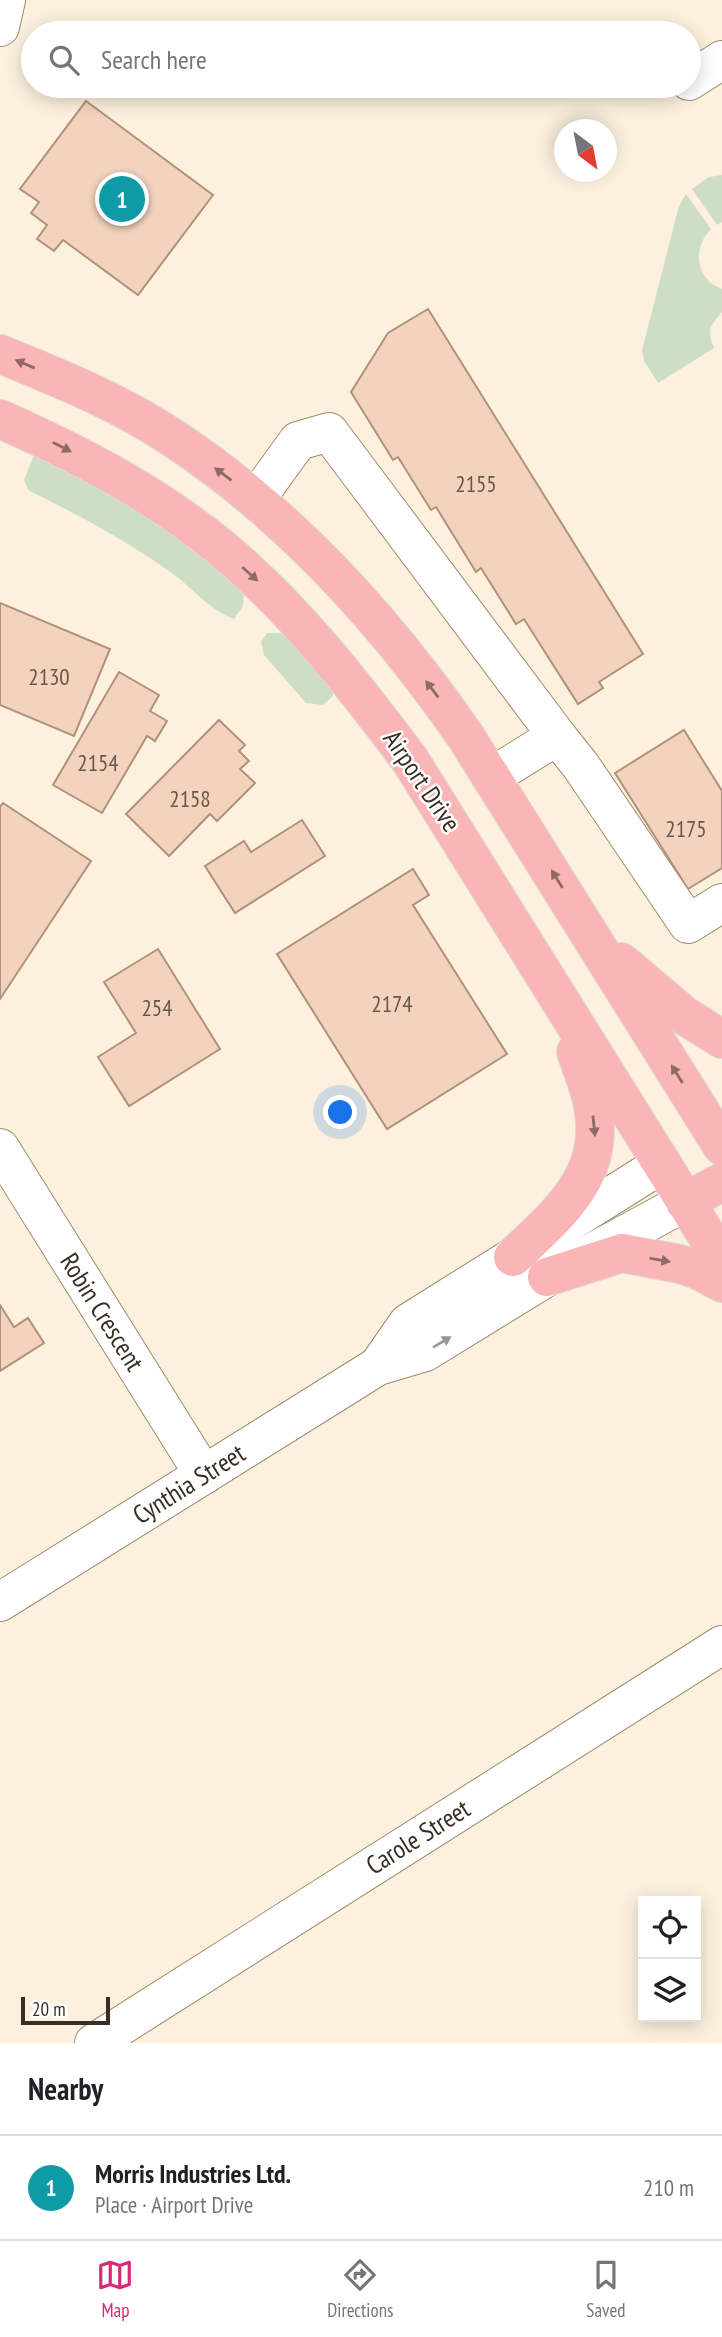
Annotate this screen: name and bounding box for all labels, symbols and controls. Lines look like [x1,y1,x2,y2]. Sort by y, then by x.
search box [21,21,701,98]
icon: search [45,41,83,79]
text: Search here [101,43,207,76]
north arrow [554,119,617,182]
pin: 1 [99,173,145,225]
one-way arrow [14,358,35,369]
one-way arrow [52,441,72,453]
one-way arrow [214,468,232,482]
house number: 2155 [455,469,497,498]
one-way arrow [241,566,259,582]
house number: 2130 [28,662,70,691]
one-way arrow [426,680,440,698]
street label: Airport Drive [377,724,468,838]
house number: 2154 [77,748,119,777]
house number: 2158 [169,784,211,813]
house number: 2175 [665,814,707,843]
one-way arrow [550,870,563,889]
house number: 2174 [371,989,413,1018]
house number: 254 [141,993,173,1022]
one-way arrow [671,1064,684,1083]
your location [323,1095,357,1129]
one-way arrow [589,1116,600,1138]
street label: Robin Crescent [53,1247,152,1377]
one-way arrow [649,1255,671,1266]
one-way arrow [432,1335,451,1348]
street label: Cynthia Street [127,1436,251,1531]
street label: Carole Street [360,1792,476,1881]
map controls [638,1896,701,2022]
button: locate [638,1896,701,1959]
button: layers [638,1959,701,2022]
scale bar [21,1994,110,2026]
text: 20 m [32,1997,66,2021]
text: Nearby [28,2069,103,2108]
text: Morris Industries Ltd. [95,2157,291,2190]
text: 1 [46,2173,57,2202]
text: 210 m [643,2173,694,2202]
text: Place · Airport Drive [95,2190,253,2219]
tab: Map [96,2256,134,2322]
tab: Directions [327,2256,393,2322]
tab: Saved [586,2256,626,2322]

